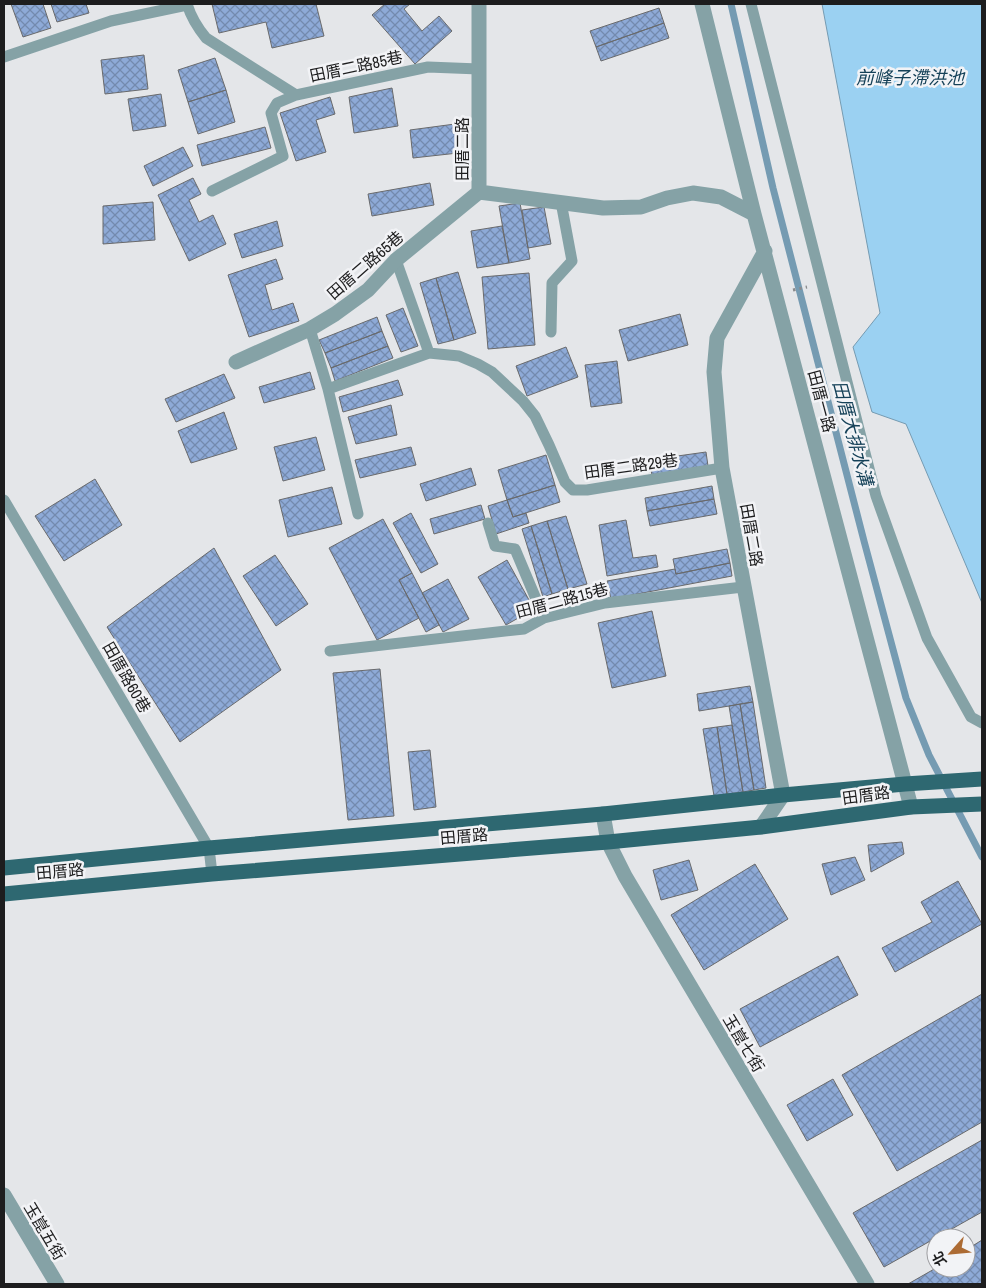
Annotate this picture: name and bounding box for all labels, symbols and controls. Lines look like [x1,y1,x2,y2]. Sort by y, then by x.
street label: 田厝二路85巷 [307,45,405,87]
water label: 前峰子滯洪池 [856,65,966,90]
street label: 田厝二路 [451,117,473,181]
street label: 田厝二路65巷 [322,226,408,304]
street label: 田厝一路 [803,367,841,435]
water label: 田厝大排水溝 [827,378,880,491]
street label: 田厝二路29巷 [583,449,679,483]
street label: 田厝二路 [736,502,768,568]
street label: 田厝二路15巷 [513,577,611,623]
street label: 田厝路60巷 [98,637,156,717]
street label: 田厝路 [841,781,891,809]
street label: 田厝路 [439,823,489,849]
street label: 田厝路 [35,858,85,884]
street label: 玉崑七街 [718,1010,770,1076]
street label: 玉崑五街 [19,1198,71,1264]
north arrow [926,1228,976,1278]
text: 北 [928,1249,951,1269]

